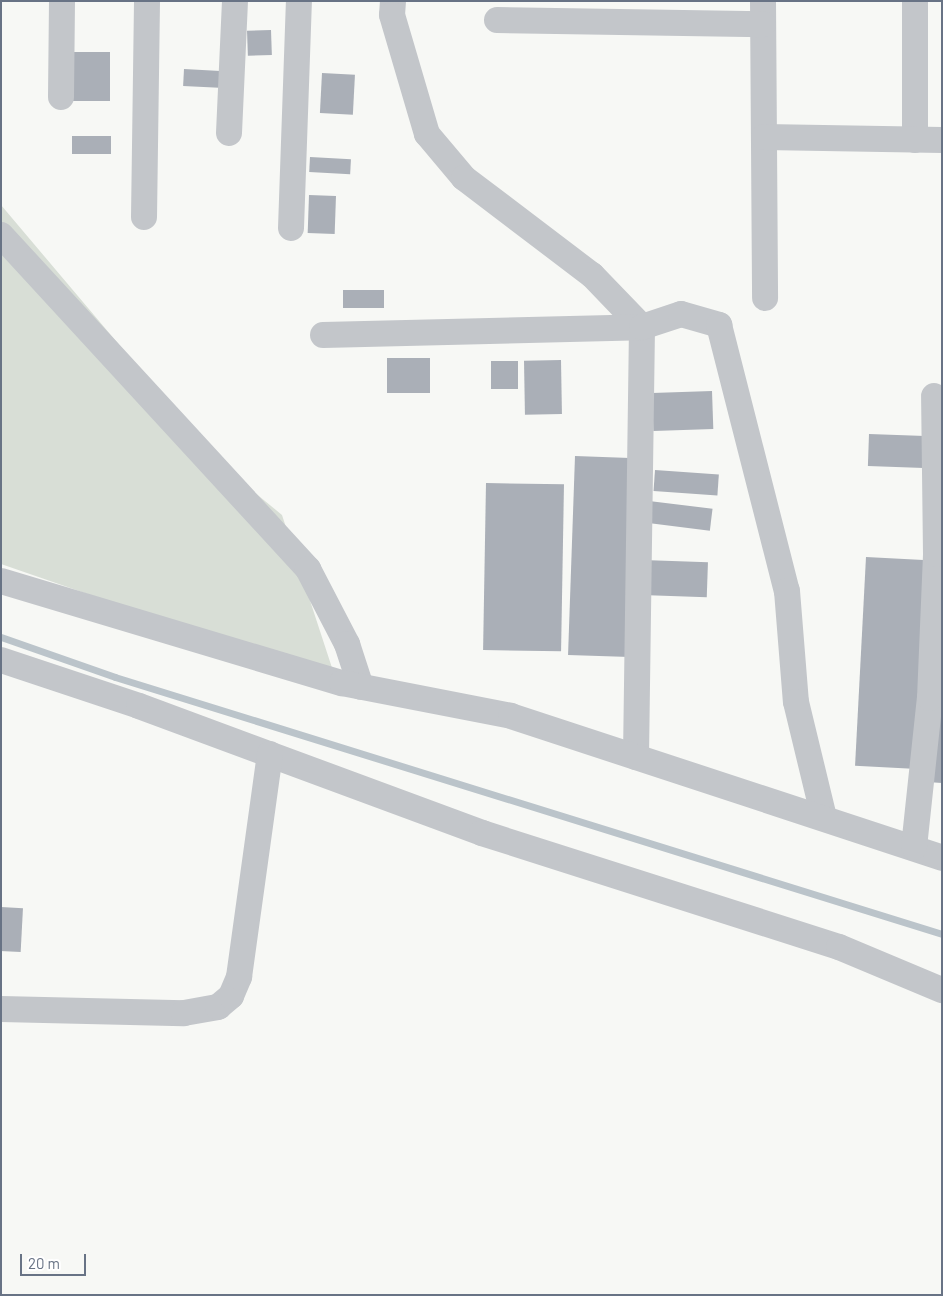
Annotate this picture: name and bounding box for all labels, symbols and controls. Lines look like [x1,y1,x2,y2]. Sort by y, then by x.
scale bar [22,1244,89,1276]
text: 20 m [28,1254,60,1272]

